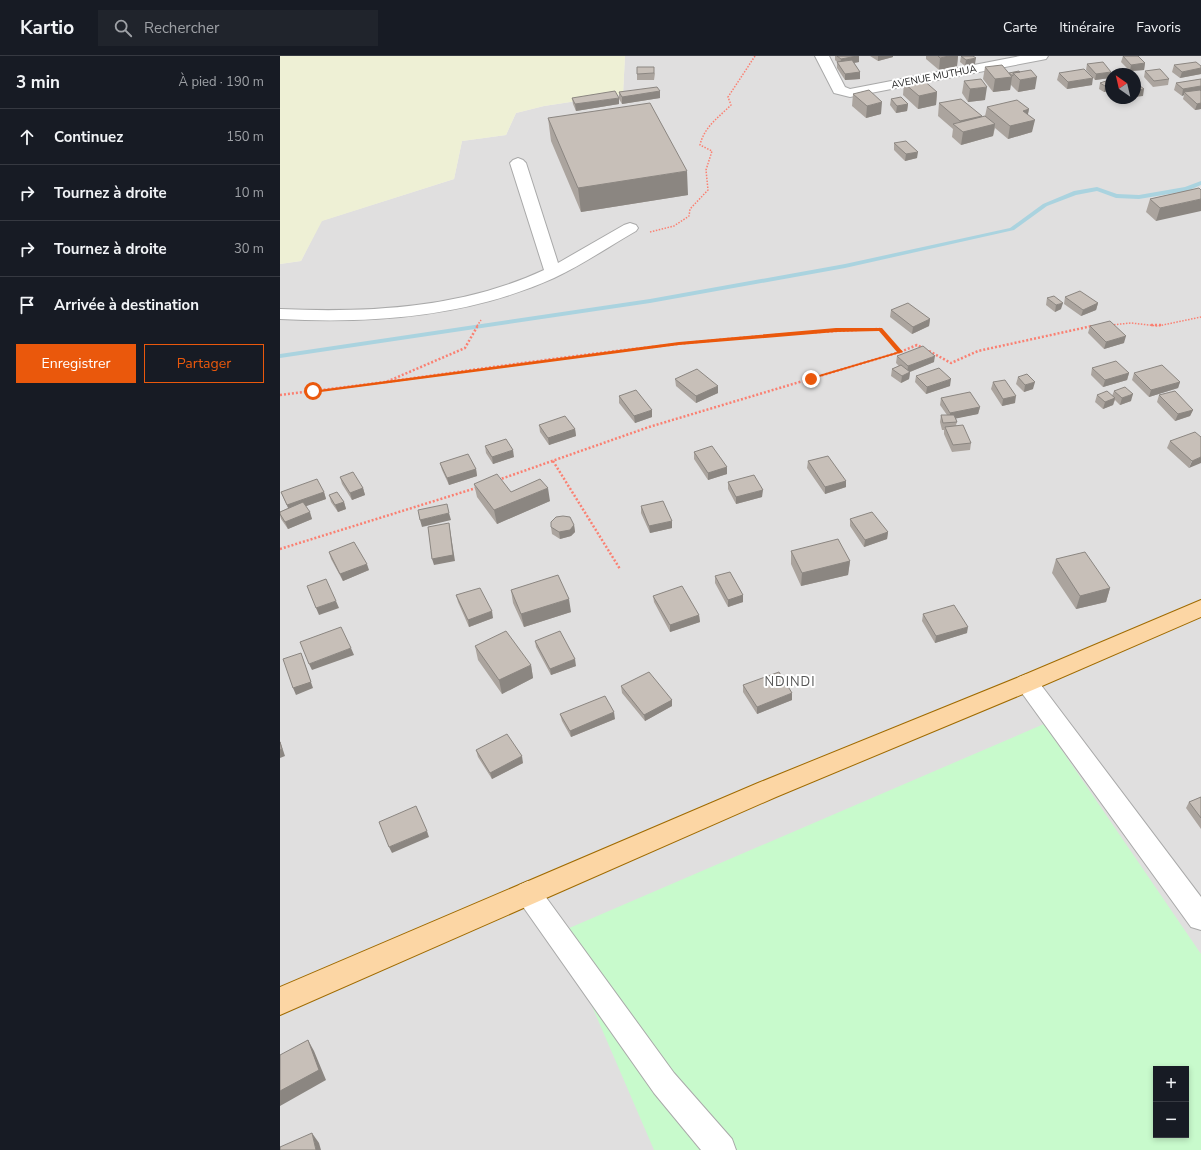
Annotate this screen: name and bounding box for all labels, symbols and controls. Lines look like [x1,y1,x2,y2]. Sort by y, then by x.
search box [98,10,378,46]
text: Kartio [20,15,74,41]
icon: search [112,17,134,39]
text: Rechercher [144,18,219,38]
text: Carte [1003,18,1037,37]
text: Itinéraire [1059,18,1114,37]
text: Favoris [1136,18,1181,37]
street label: AVENUE MUTHUA [890,62,978,92]
north arrow [1105,68,1141,104]
text: 3 min [16,71,60,94]
text: À pied · 190 m [179,73,264,91]
icon: ahead [16,126,38,148]
text: Continuez [54,127,123,147]
text: 150 m [226,128,264,146]
icon: right [16,182,38,204]
text: Tournez à droite [54,183,167,203]
text: 10 m [234,184,264,202]
icon: right [16,238,38,260]
text: Tournez à droite [54,239,167,259]
text: 30 m [234,240,264,258]
icon: arrive [16,294,38,316]
text: Arrivée à destination [54,295,199,315]
button: Enregistrer [16,344,136,383]
button: Partager [144,344,264,383]
route end [802,370,820,388]
route start [304,382,322,400]
district label: NDINDI [764,673,816,691]
map controls [1153,1066,1189,1138]
button: + [1153,1066,1189,1102]
button: − [1153,1102,1189,1138]

